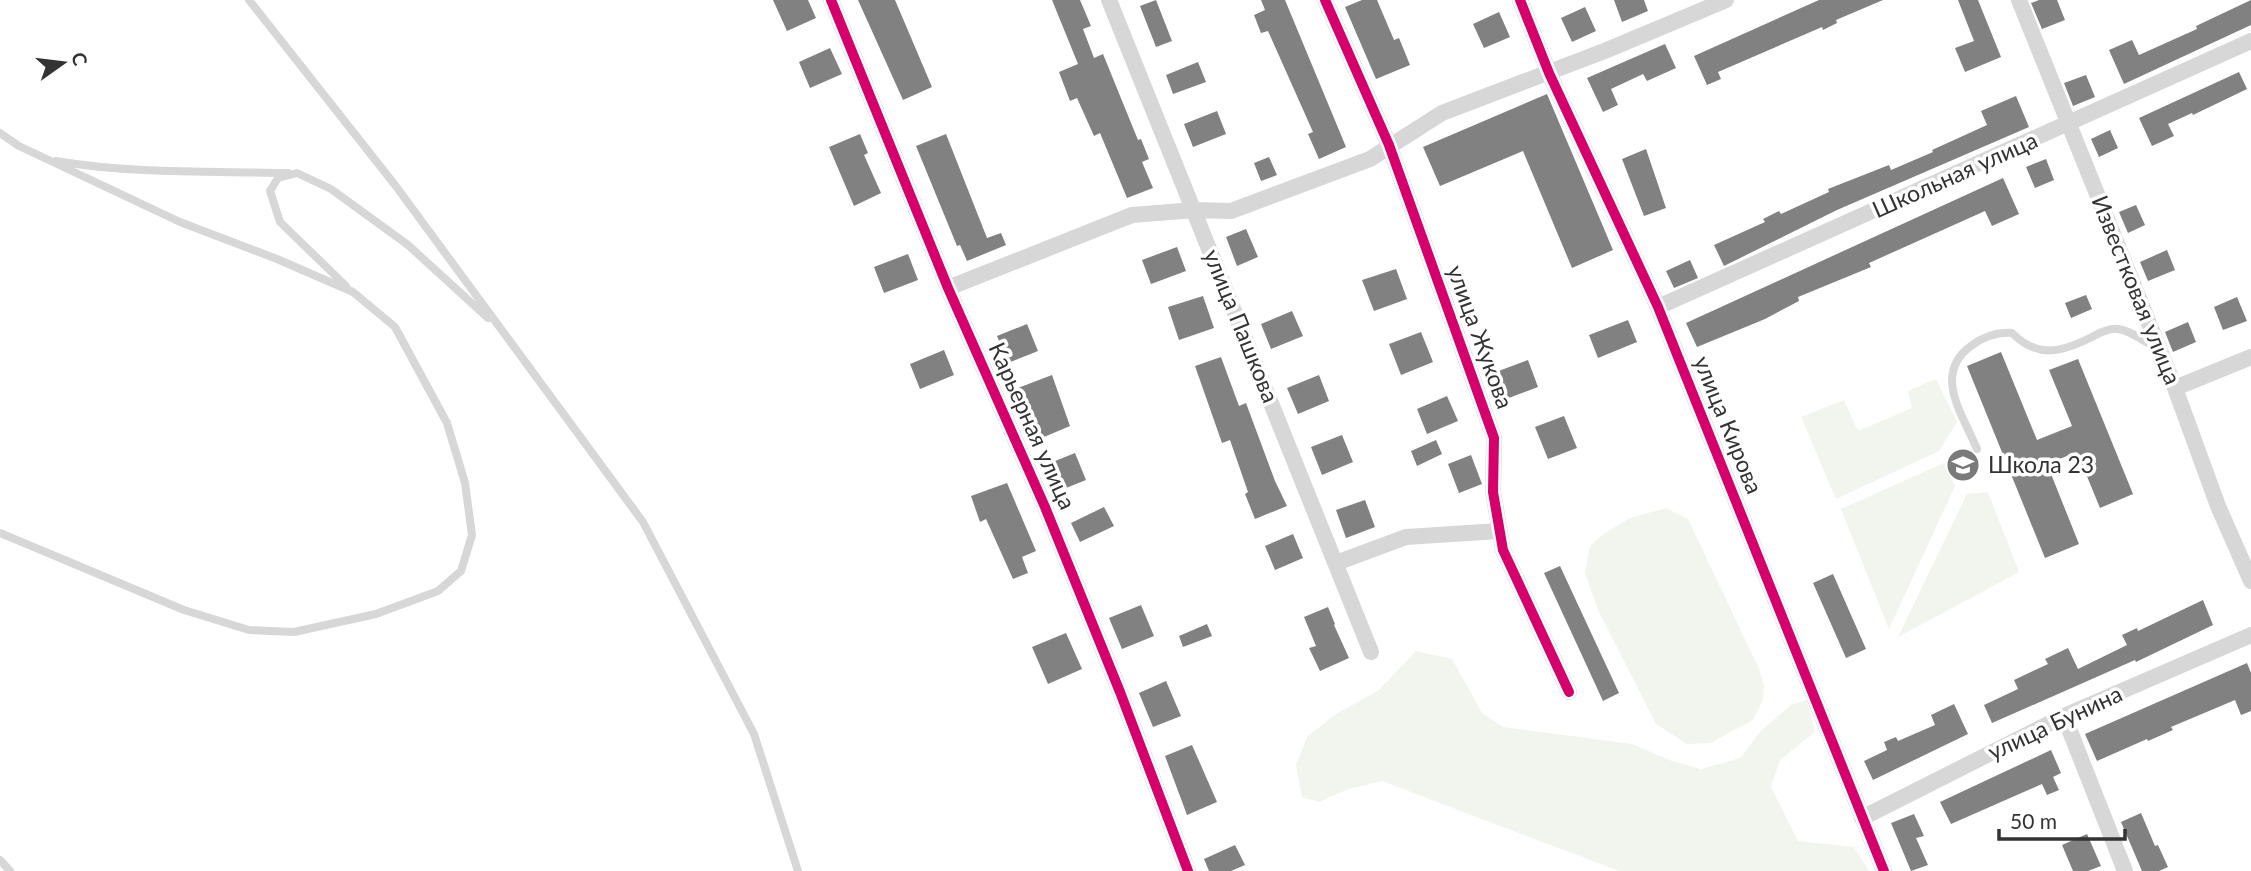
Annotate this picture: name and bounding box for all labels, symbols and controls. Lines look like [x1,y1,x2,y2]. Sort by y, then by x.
north arrow [28,28,98,98]
text: С [67,50,93,68]
street label: Школьная улица [1868,125,2041,223]
street label: Известковая улица [2086,191,2188,388]
street label: улица Пашкова [1198,245,1285,406]
street label: улица Жукова [1442,261,1520,412]
street label: Карьерная улица [984,338,1082,514]
street label: улица Кирова [1689,352,1769,498]
school or university icon: Школа 23 [1944,446,1982,484]
place label: Школа 23 [1988,450,2094,478]
street label: улица Бунина [1983,679,2126,765]
scale bar [1999,798,2125,842]
text: 50 m [2010,808,2057,833]

